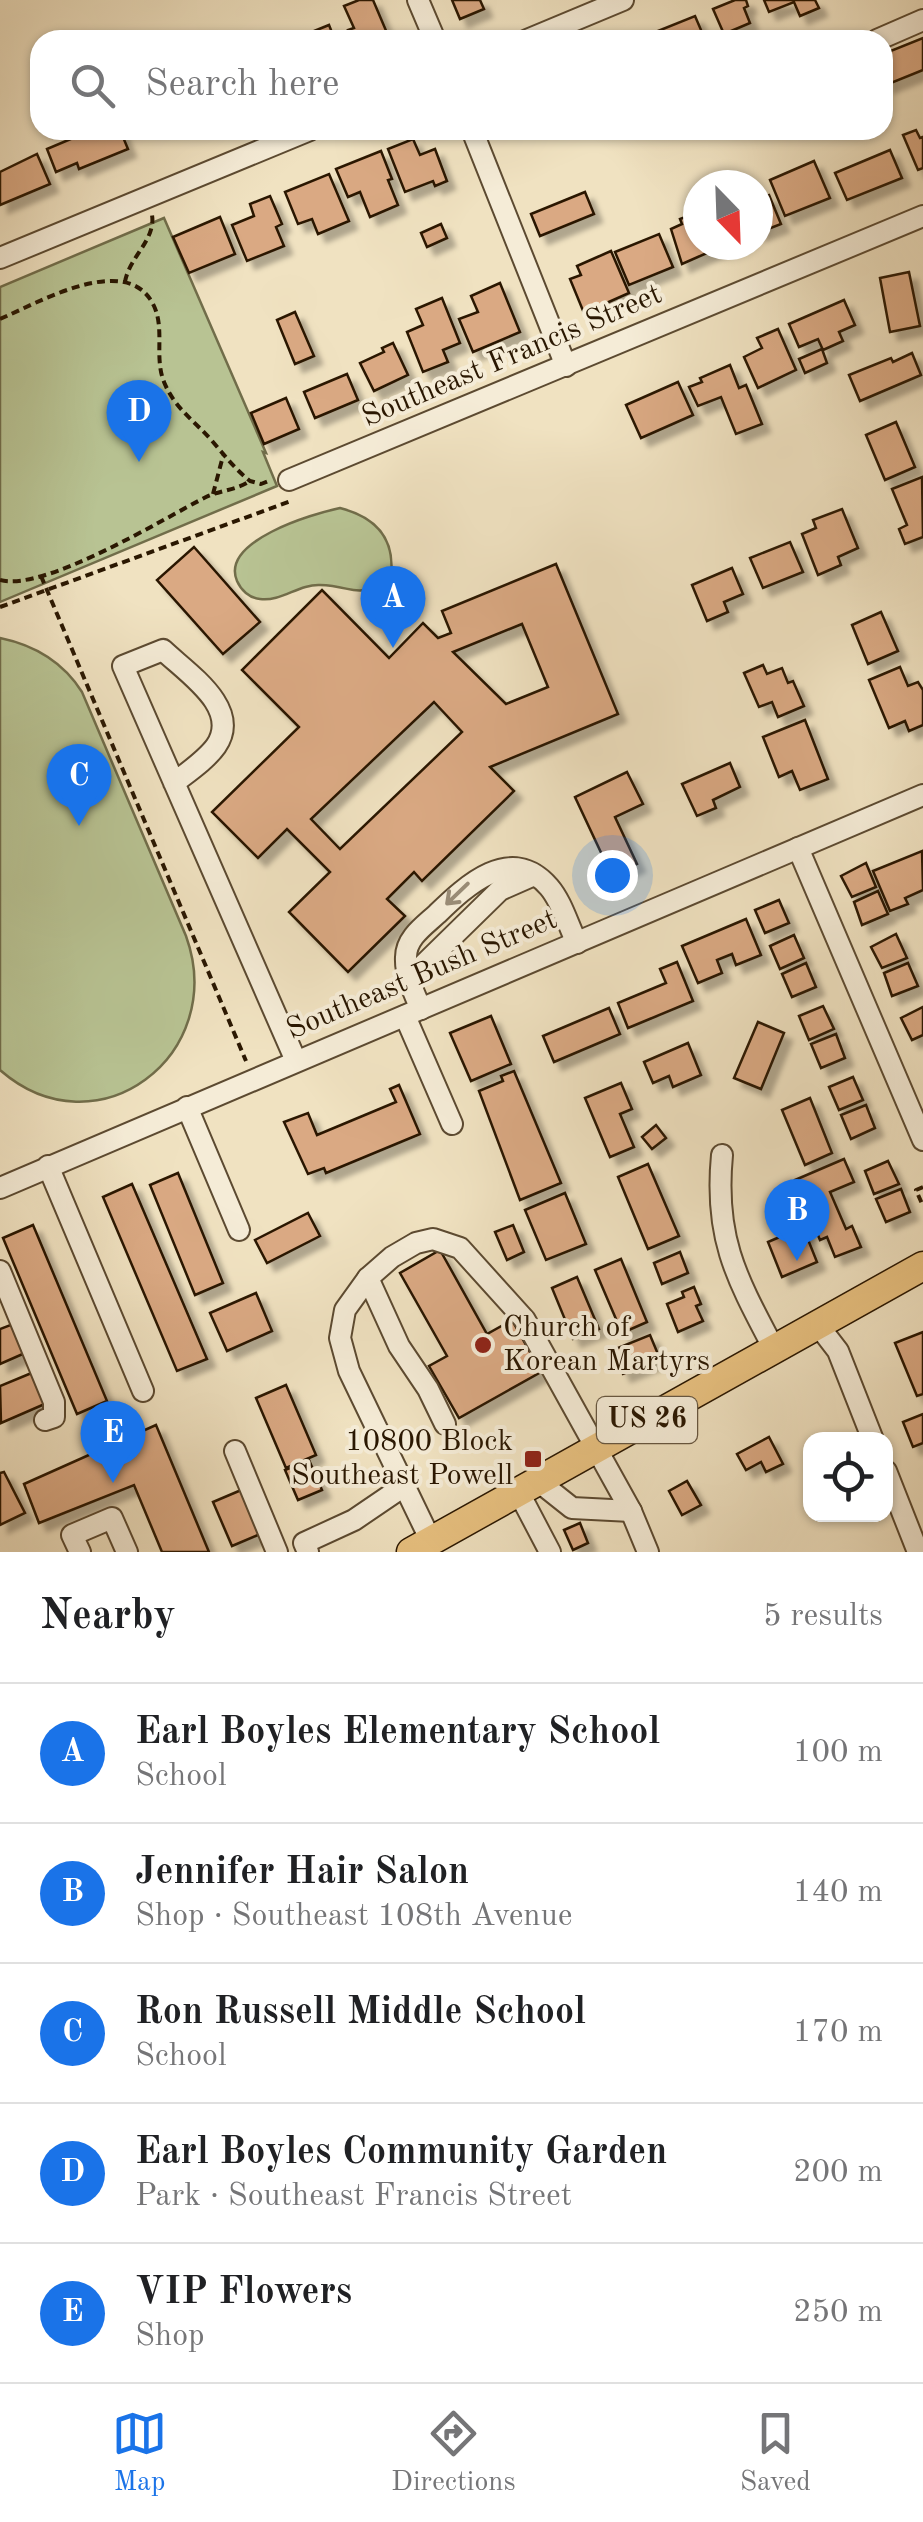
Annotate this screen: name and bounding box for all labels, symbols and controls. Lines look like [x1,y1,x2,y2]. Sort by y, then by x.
search box [30,30,893,140]
icon: search [65,58,120,113]
text: Search here [145,66,340,104]
north arrow [683,170,773,260]
street label: Southeast Francis Street [358,279,666,433]
pin: D [106,380,172,462]
pin: A [360,566,426,648]
pin: C [46,744,112,826]
your location [587,850,638,901]
one-way arrow [446,882,470,906]
street label: Southeast Bush Street [282,904,562,1046]
pin: B [764,1178,830,1261]
place label: Church of Korean Martyrs [503,1313,710,1377]
marker: Church of Korean Martyrs [472,1334,494,1356]
road number: US 26 [597,1397,697,1443]
pin: E [80,1400,146,1483]
place label: 10800 Block Southeast Powell [291,1427,513,1491]
map controls [803,1432,893,1522]
button: locate [803,1432,893,1522]
marker: 10800 Block Southeast Powell [522,1448,544,1470]
text: Nearby [40,1596,176,1638]
text: 5 results [763,1601,883,1633]
text: Earl Boyles Elementary School [135,1714,660,1752]
text: A [60,1737,85,1769]
text: 100 m [793,1737,883,1769]
text: School [135,1761,227,1793]
text: Jennifer Hair Salon [135,1854,469,1892]
text: B [61,1877,84,1909]
text: 140 m [793,1877,883,1909]
text: Shop · Southeast 108th Avenue [135,1901,572,1933]
text: Ron Russell Middle School [135,1994,586,2032]
text: C [62,2017,83,2049]
text: 170 m [793,2017,883,2049]
text: School [135,2041,227,2073]
text: Earl Boyles Community Garden [135,2134,667,2172]
text: D [60,2157,85,2189]
text: 200 m [793,2157,883,2189]
text: Park · Southeast Francis Street [135,2181,572,2213]
text: VIP Flowers [135,2274,352,2312]
text: E [61,2297,84,2329]
text: 250 m [793,2297,883,2329]
text: Shop [135,2321,205,2353]
tab: Map [112,2406,167,2501]
tab: Directions [391,2406,516,2501]
tab: Saved [740,2406,811,2501]

